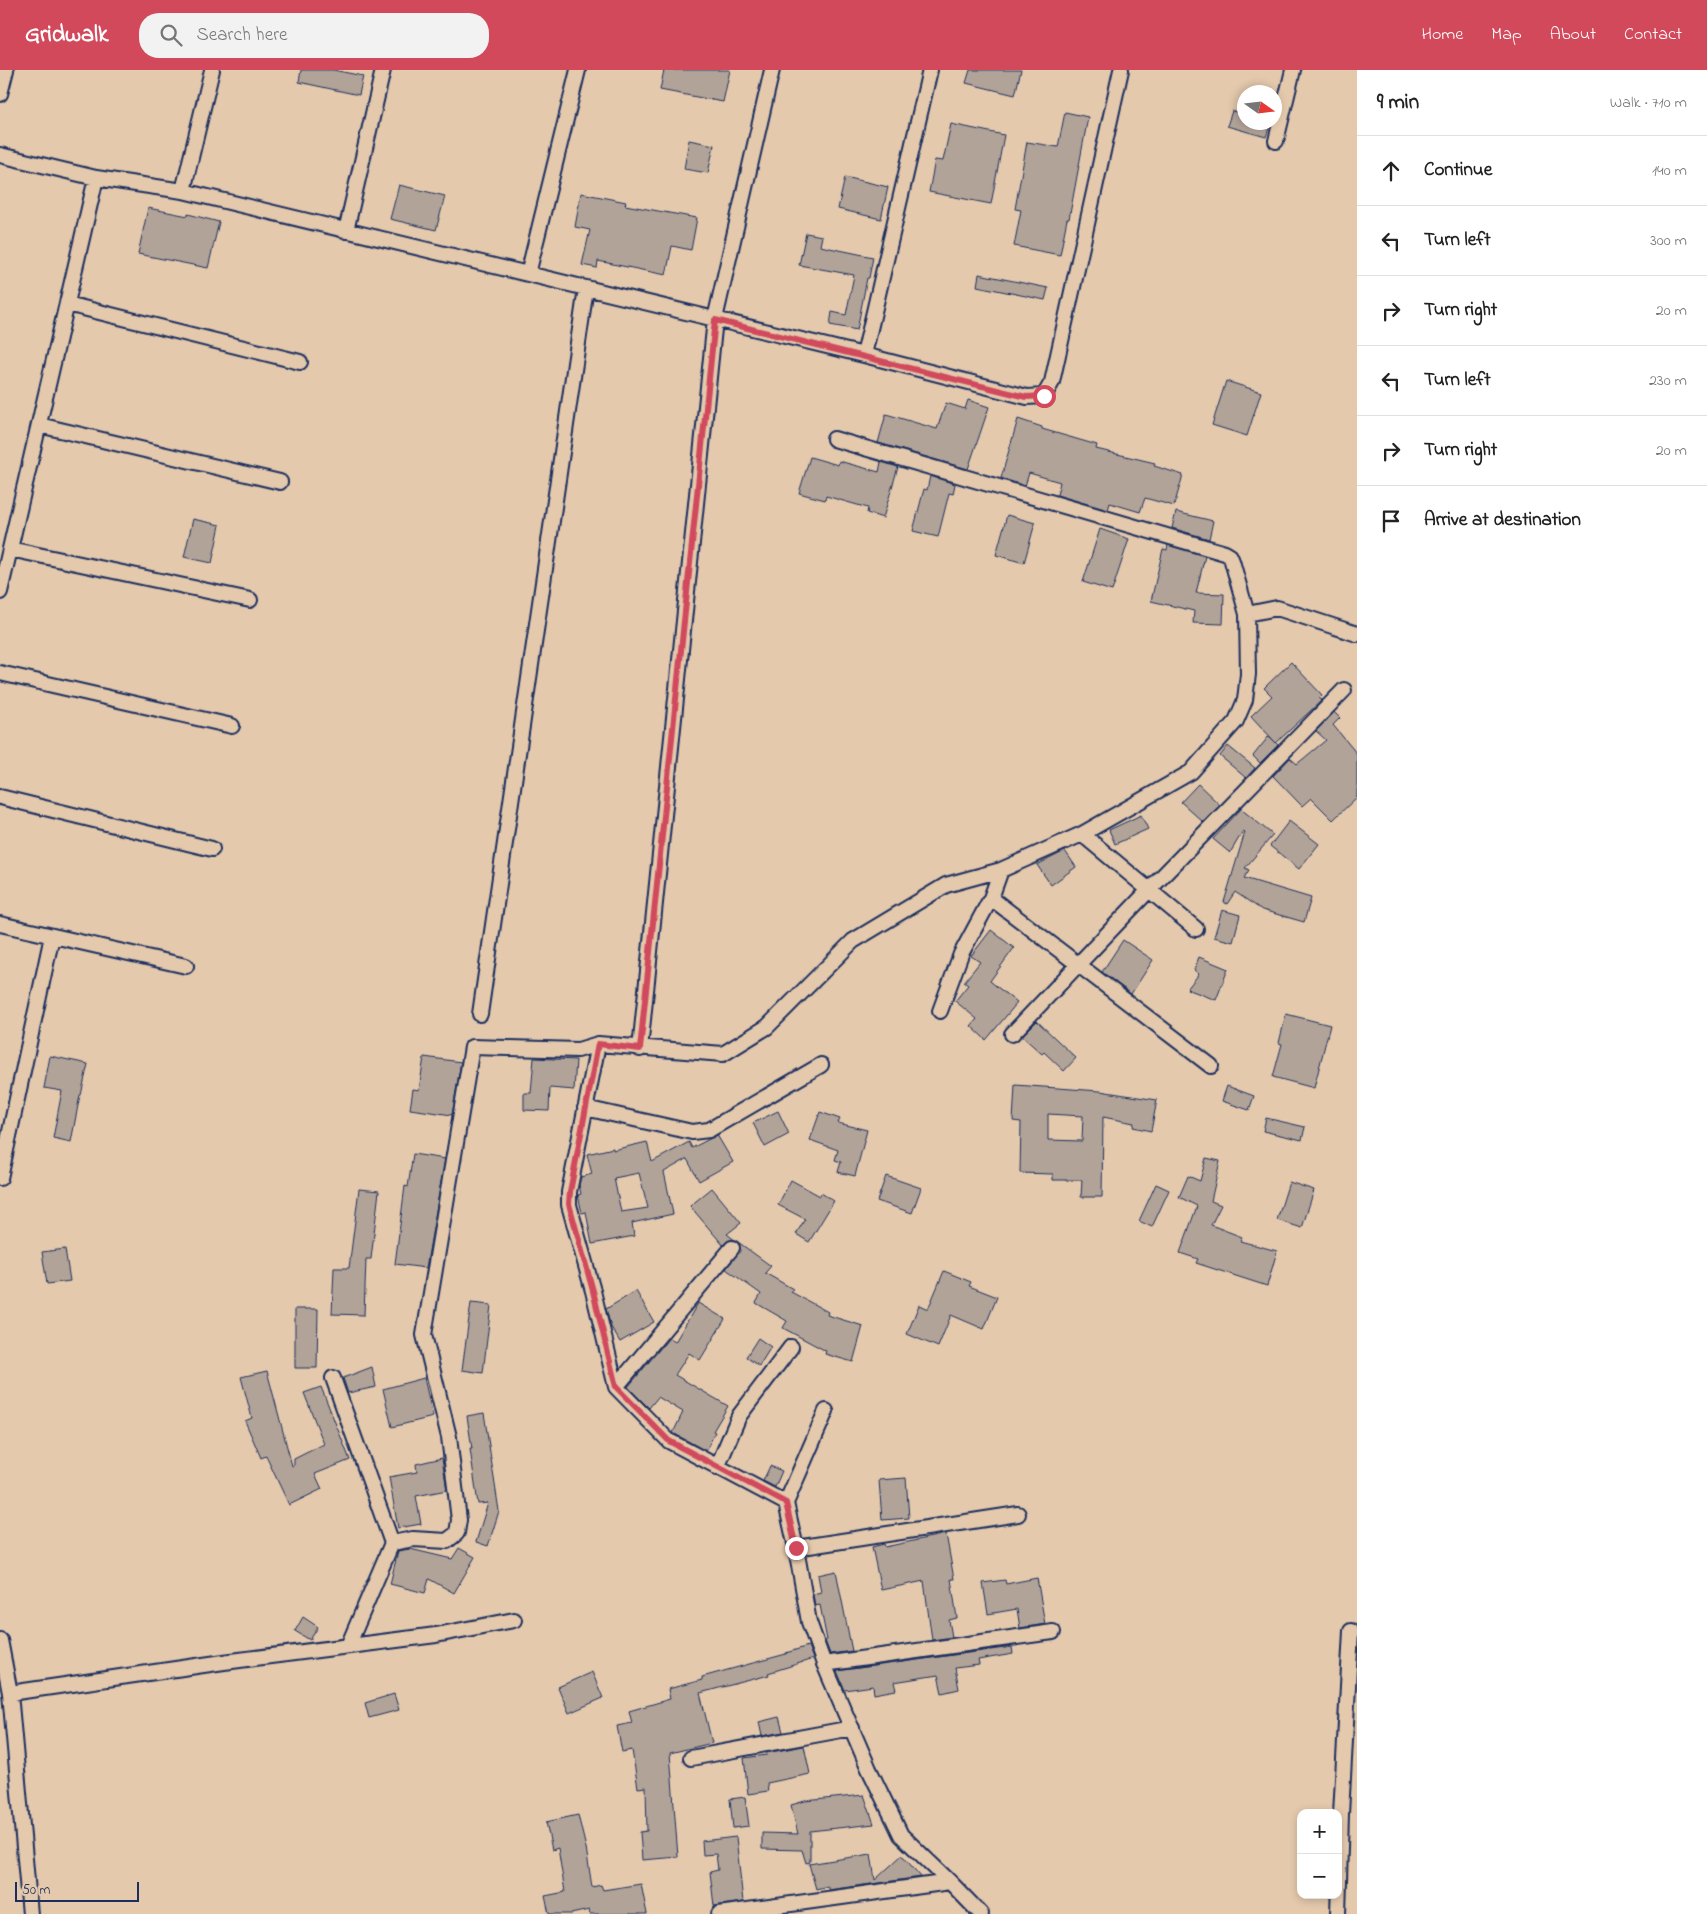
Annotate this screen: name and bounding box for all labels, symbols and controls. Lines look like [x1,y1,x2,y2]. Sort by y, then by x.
search box [139,13,489,58]
text: Gridwalk [25,18,109,53]
icon: search [157,21,185,49]
text: Search here [197,22,288,49]
text: Home [1422,22,1463,48]
text: Map [1491,22,1522,48]
text: About [1550,22,1596,48]
text: Contact [1624,22,1682,48]
north arrow [1237,85,1282,130]
text: 9 min [1377,88,1419,118]
text: Walk · 710 m [1610,91,1687,115]
icon: ahead [1377,157,1405,185]
text: Continue [1424,157,1492,184]
text: 140 m [1652,159,1687,183]
icon: left [1377,227,1405,255]
text: Turn left [1424,227,1491,254]
text: 300 m [1650,229,1687,253]
icon: right [1377,297,1405,325]
text: Turn right [1424,297,1497,324]
text: 20 m [1656,299,1687,323]
icon: left [1377,367,1405,395]
text: Turn left [1424,367,1491,394]
text: 230 m [1649,369,1687,393]
route start [1033,385,1056,408]
icon: right [1377,437,1405,465]
text: Turn right [1424,437,1497,464]
text: 20 m [1656,439,1687,463]
icon: arrive [1377,507,1405,535]
text: Arrive at destination [1424,507,1581,534]
route end [785,1537,808,1560]
map controls [1297,1809,1342,1899]
button: + [1297,1809,1342,1854]
button: − [1297,1854,1342,1899]
scale bar [15,1879,139,1902]
text: 50 m [22,1880,50,1901]

